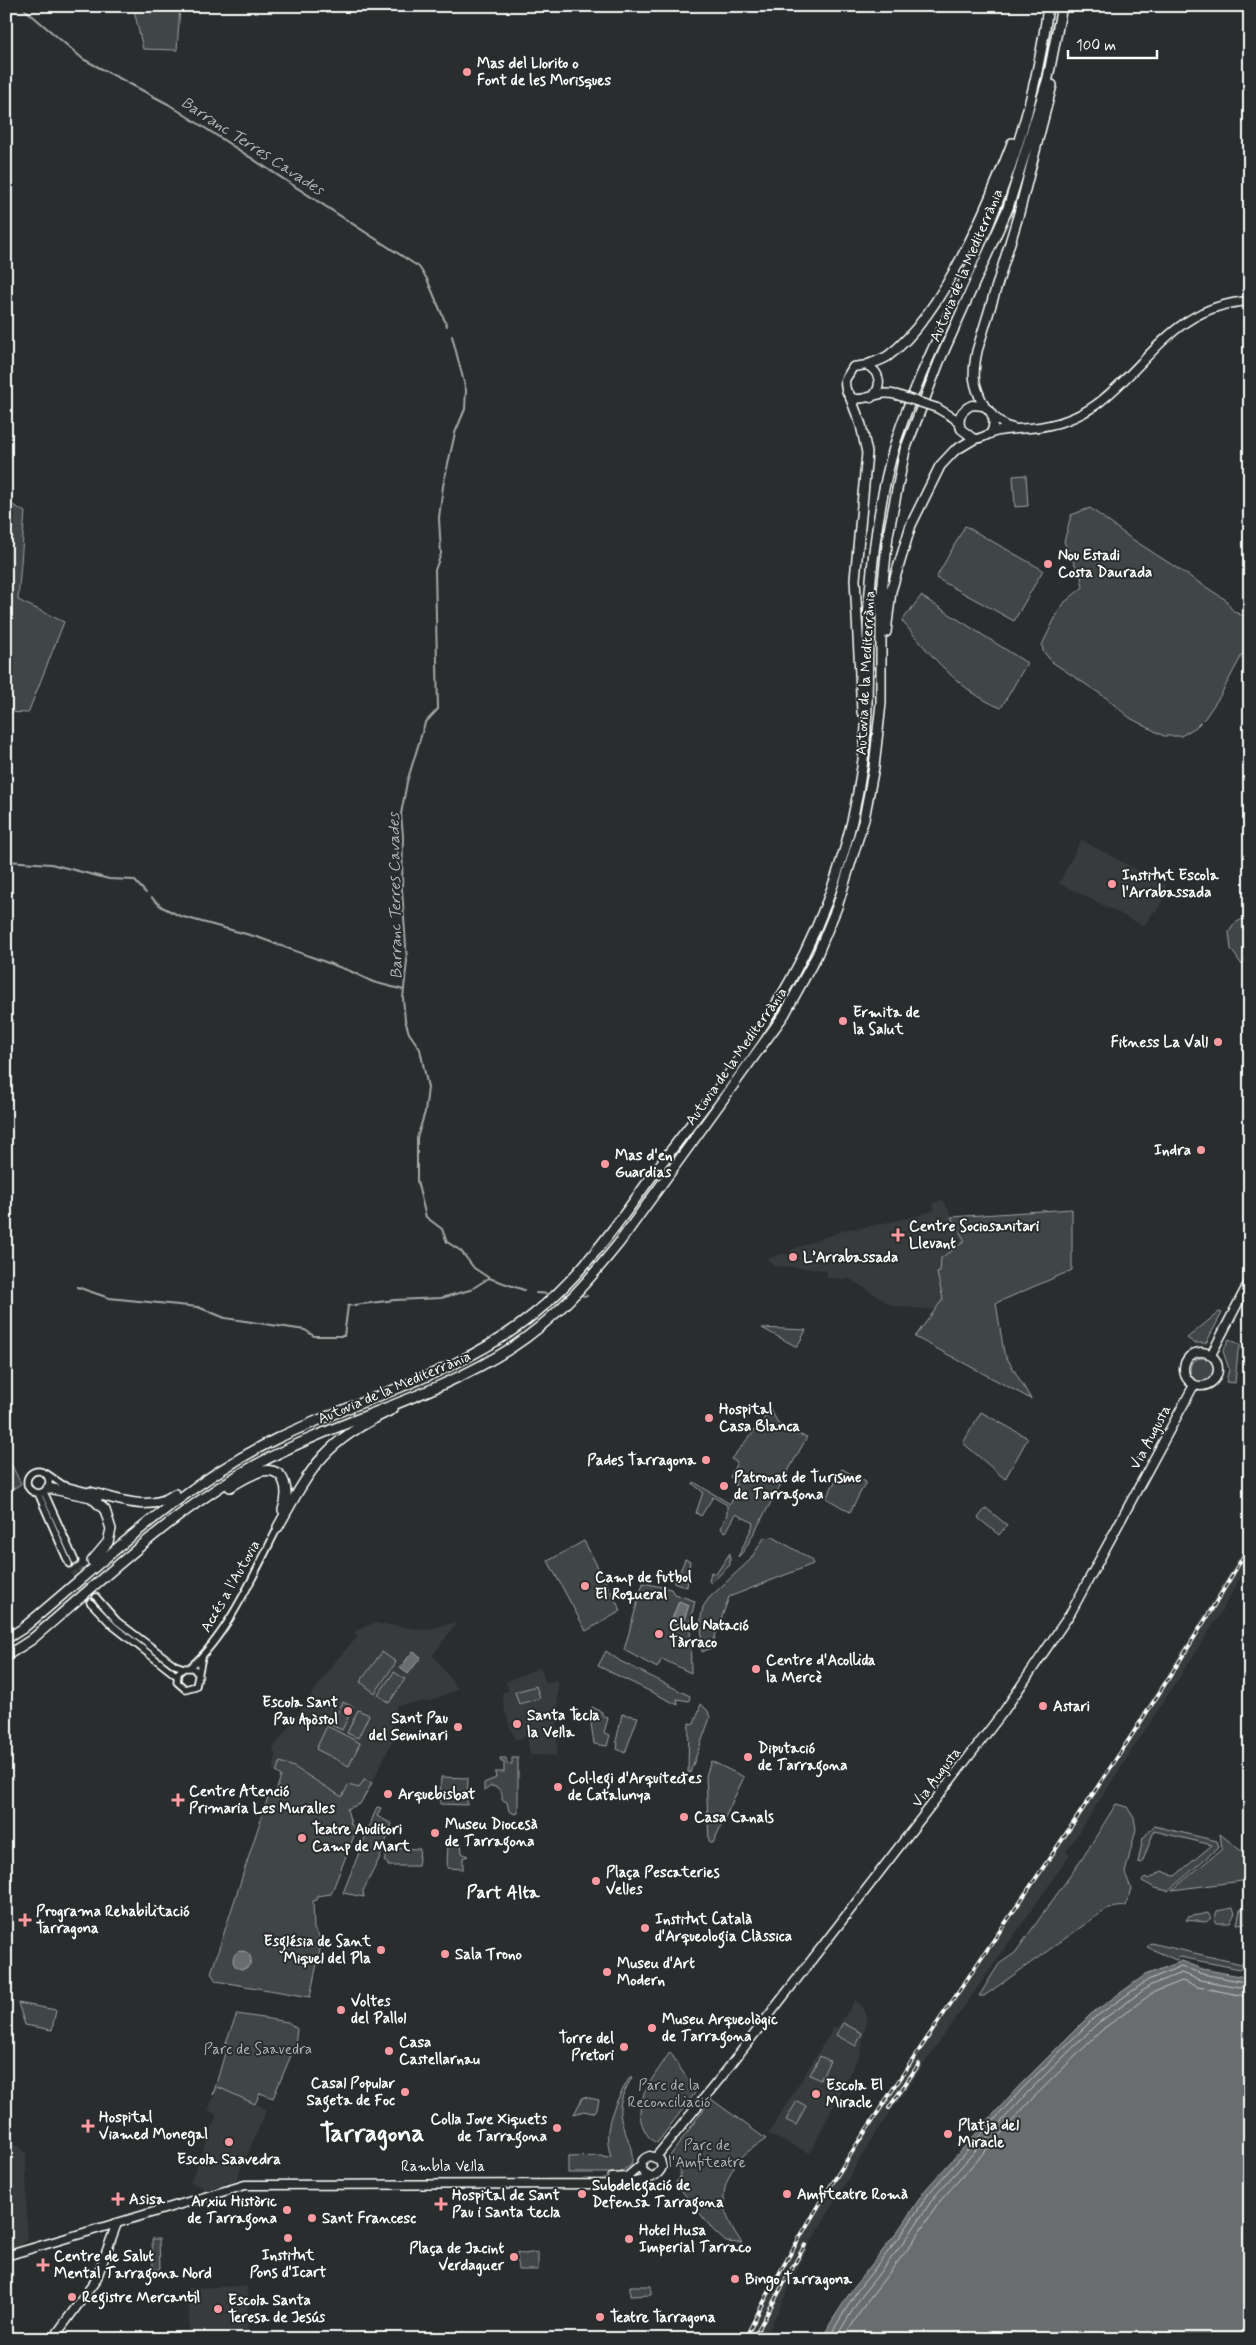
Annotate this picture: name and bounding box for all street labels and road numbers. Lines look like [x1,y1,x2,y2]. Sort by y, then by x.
street label: Autovia de la Mediterrània [926,186,1008,345]
street label: Autovia de la Mediterrània [852,590,880,756]
street label: Autovia de la Mediterrània [681,983,792,1130]
street label: Autovia de la Mediterrània [315,1347,474,1429]
street label: Via Augusta [1126,1401,1176,1473]
street label: Accés a l'Autovia [196,1537,265,1636]
street label: Via Augusta [908,1743,966,1812]
street label: Rambla Vella [401,2157,485,2177]

